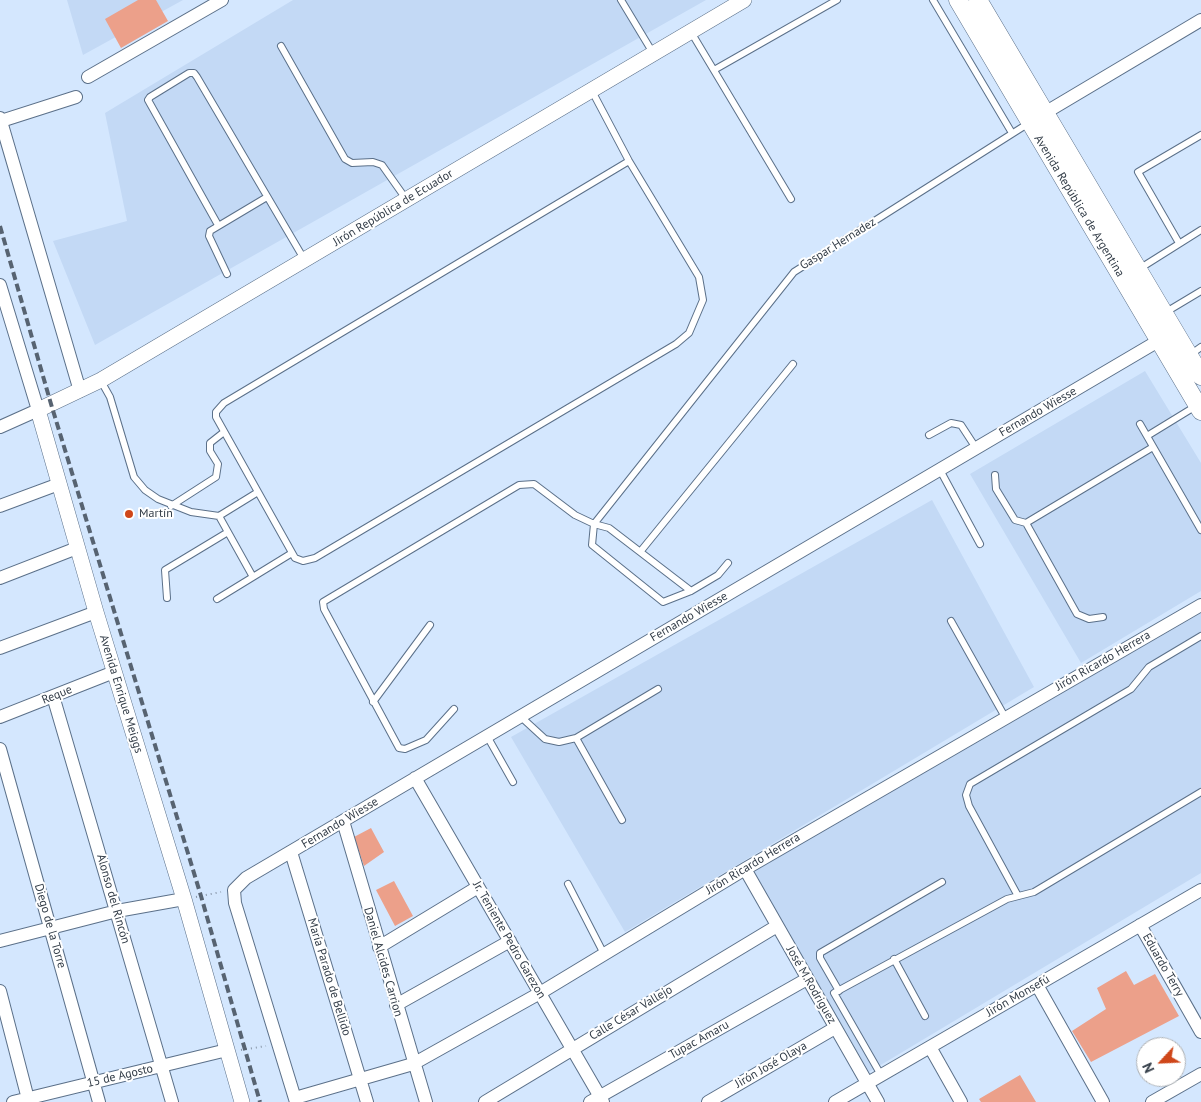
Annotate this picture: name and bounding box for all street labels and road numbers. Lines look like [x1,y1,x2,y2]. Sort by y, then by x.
street label: Avenida República de Argentina [1031,132,1127,280]
street label: Jirón República de Ecuador [330,166,456,250]
street label: Gaspar Hernadez [797,215,879,273]
street label: Fernando Wiesse [997,384,1079,440]
street label: Fernando Wiesse [648,589,730,645]
street label: Jirón Ricardo Herrera [1053,628,1153,694]
street label: Avenida Enrique Meiggs [96,633,146,755]
street label: Reque [40,682,74,708]
street label: Fernando Wiesse [299,794,381,852]
street label: Jirón Ricardo Herrera [703,830,803,898]
street label: Alonso del Rincón [93,853,133,945]
street label: Jr. Teniente Pedro Garezon [469,879,549,1001]
street label: Diego de la Torre [31,882,69,970]
street label: Daniel Alcides Carrion [360,906,406,1018]
street label: María Parado de Bellido [304,916,354,1038]
street label: Eduardo Terry [1139,931,1187,999]
street label: José M.Rodriguez [783,944,839,1026]
street label: Jirón Monsefú [984,972,1052,1020]
street label: Calle César Vallejo [587,982,675,1044]
street label: Tupac Amaru [667,1018,731,1062]
street label: Jirón José Olaya [733,1039,809,1091]
street label: 15 de Agosto [86,1061,154,1091]

